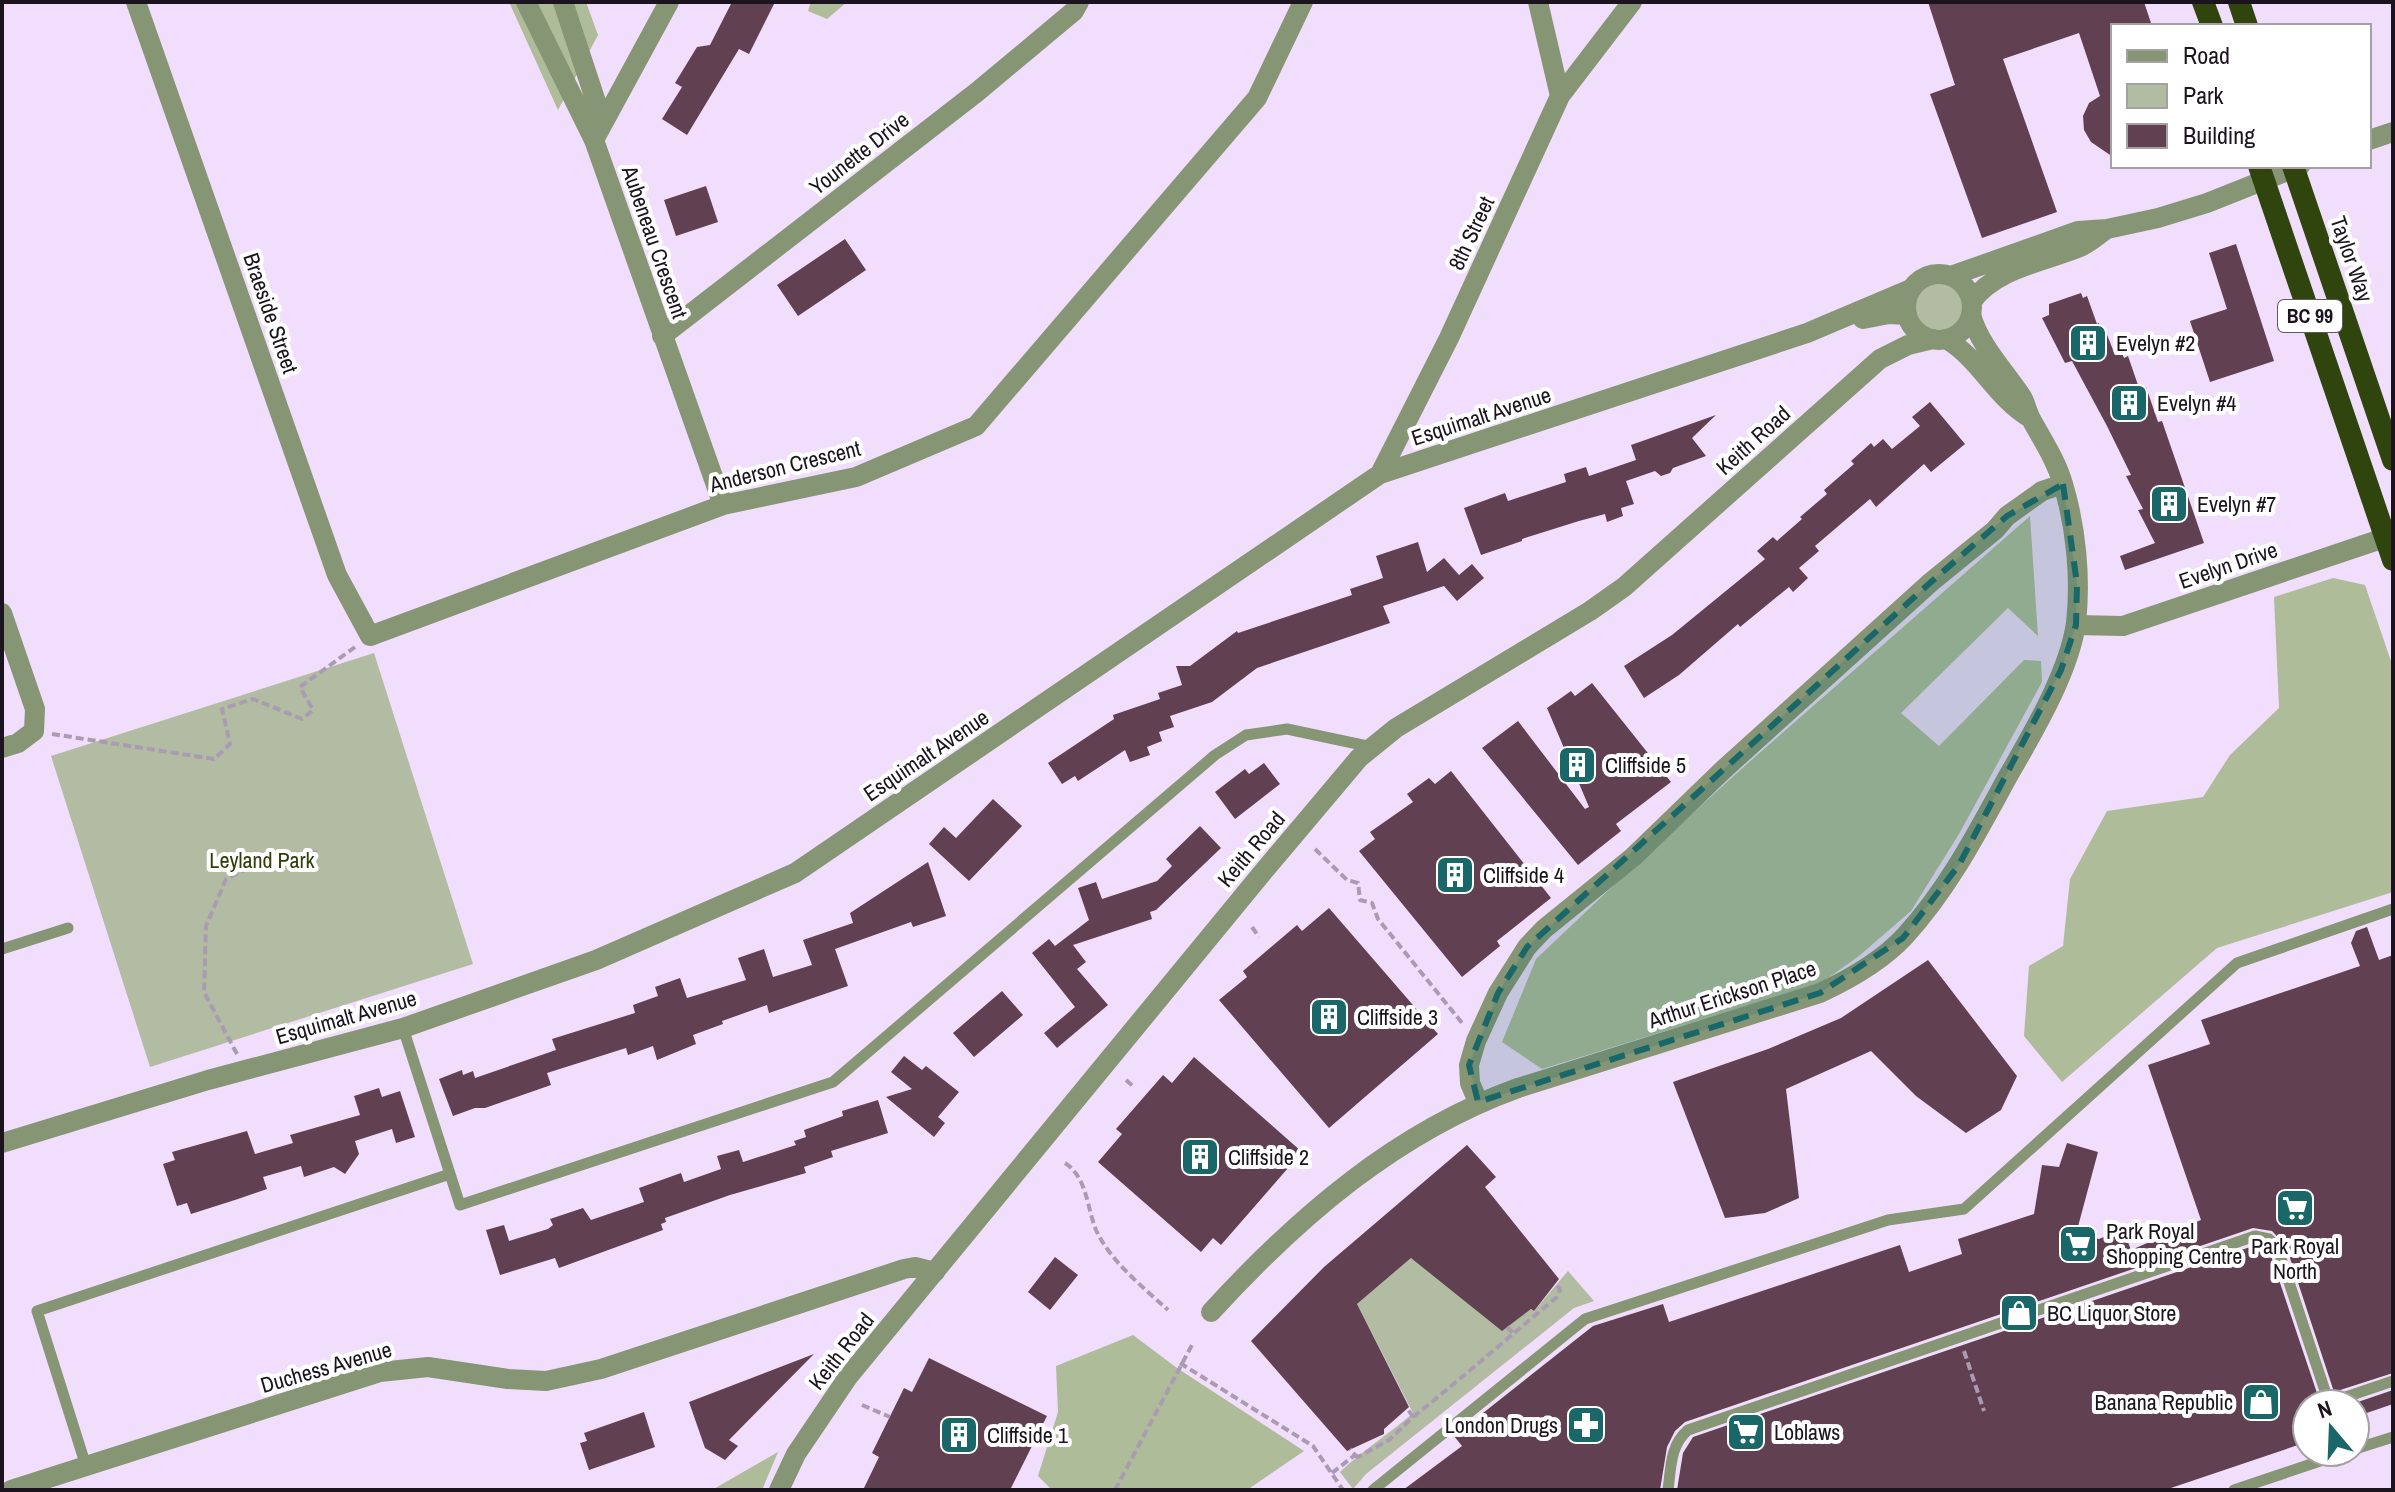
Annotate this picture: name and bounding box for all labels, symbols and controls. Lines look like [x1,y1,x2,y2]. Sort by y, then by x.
legend [2111,24,2371,168]
text: Road [2183,39,2230,71]
text: Park [2183,79,2224,111]
street label: Younette Drive [803,105,915,201]
text: Building [2183,119,2255,151]
street label: Aubeneau Crescent [615,161,695,322]
street label: 8th Street [1441,191,1501,275]
street label: Taylor Way [2323,212,2381,306]
street label: Braeside Street [236,249,306,377]
road number: BC 99 [2278,300,2342,332]
building icon: Evelyn #2 [2067,322,2109,364]
place label: Evelyn #2 [2116,328,2195,358]
street label: Esquimalt Avenue [1407,379,1555,453]
building icon: Evelyn #4 [2108,382,2150,424]
place label: Evelyn #4 [2157,388,2236,418]
street label: Keith Road [1709,399,1797,481]
street label: Anderson Crescent [705,433,864,499]
building icon: Evelyn #7 [2148,483,2190,525]
place label: Evelyn #7 [2197,489,2276,519]
street label: Evelyn Drive [2175,534,2281,596]
street label: Esquimalt Avenue [857,702,995,808]
building icon: Cliffside 5 [1556,744,1598,786]
place label: Cliffside 5 [1605,750,1686,780]
street label: Keith Road [1210,805,1292,893]
park label: Leyland Park [209,845,316,875]
building icon: Cliffside 4 [1434,854,1476,896]
place label: Cliffside 4 [1483,860,1564,890]
street label: Arthur Erickson Place [1643,953,1820,1036]
street label: Esquimalt Avenue [272,983,420,1051]
building icon: Cliffside 3 [1308,996,1350,1038]
place label: Cliffside 3 [1357,1002,1438,1032]
building icon: Cliffside 2 [1179,1136,1221,1178]
place label: Cliffside 2 [1228,1142,1309,1172]
supermarket icon: Park Royal North [2274,1187,2316,1229]
place label: Park Royal Shopping Centre [2106,1216,2242,1271]
supermarket icon: Park Royal Shopping Centre [2057,1223,2099,1265]
place label: Park Royal North [2251,1231,2339,1286]
shop icon: BC Liquor Store [1998,1292,2040,1334]
place label: BC Liquor Store [2047,1298,2176,1328]
street label: Keith Road [801,1306,881,1396]
street label: Duchess Avenue [257,1334,395,1400]
shop icon: Banana Republic [2240,1381,2282,1423]
place label: Banana Republic [2095,1387,2233,1417]
north arrow [2291,1388,2371,1468]
text: N [2313,1393,2336,1425]
pharmacy icon: London Drugs [1565,1404,1607,1446]
place label: London Drugs [1445,1410,1558,1440]
supermarket icon: Loblaws [1725,1411,1767,1453]
building icon: Cliffside 1 [938,1414,980,1456]
place label: Loblaws [1774,1417,1840,1447]
place label: Cliffside 1 [987,1420,1068,1450]

